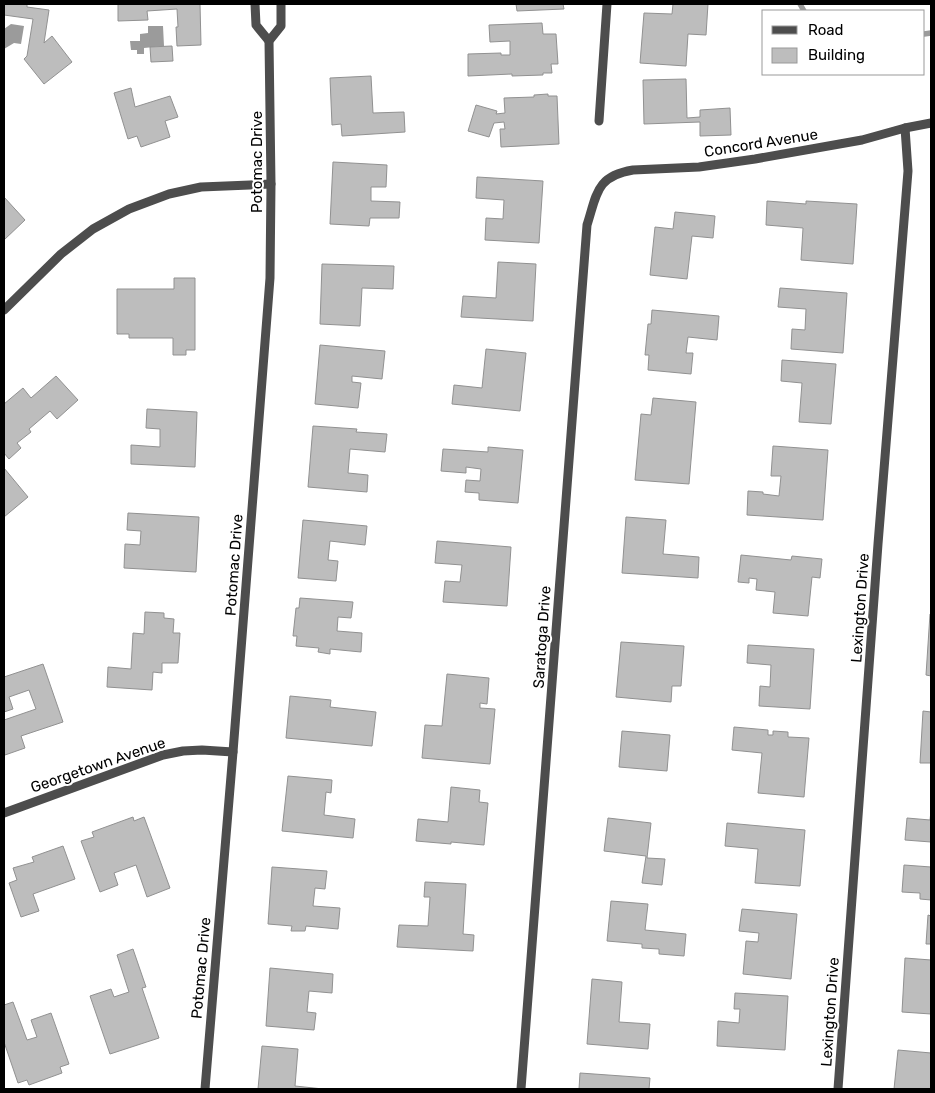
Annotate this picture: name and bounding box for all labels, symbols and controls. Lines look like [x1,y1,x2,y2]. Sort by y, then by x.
legend [762,10,925,75]
text: Road [808,21,844,39]
text: Building [808,46,865,64]
street label: Potomac Drive [248,111,266,213]
street label: Concord Avenue [703,125,819,161]
street label: Potomac Drive [221,513,247,617]
street label: Lexington Drive [847,553,873,663]
street label: Saratoga Drive [529,585,555,689]
street label: Georgetown Avenue [28,733,168,797]
street label: Potomac Drive [188,916,214,1020]
street label: Lexington Drive [817,957,843,1067]

